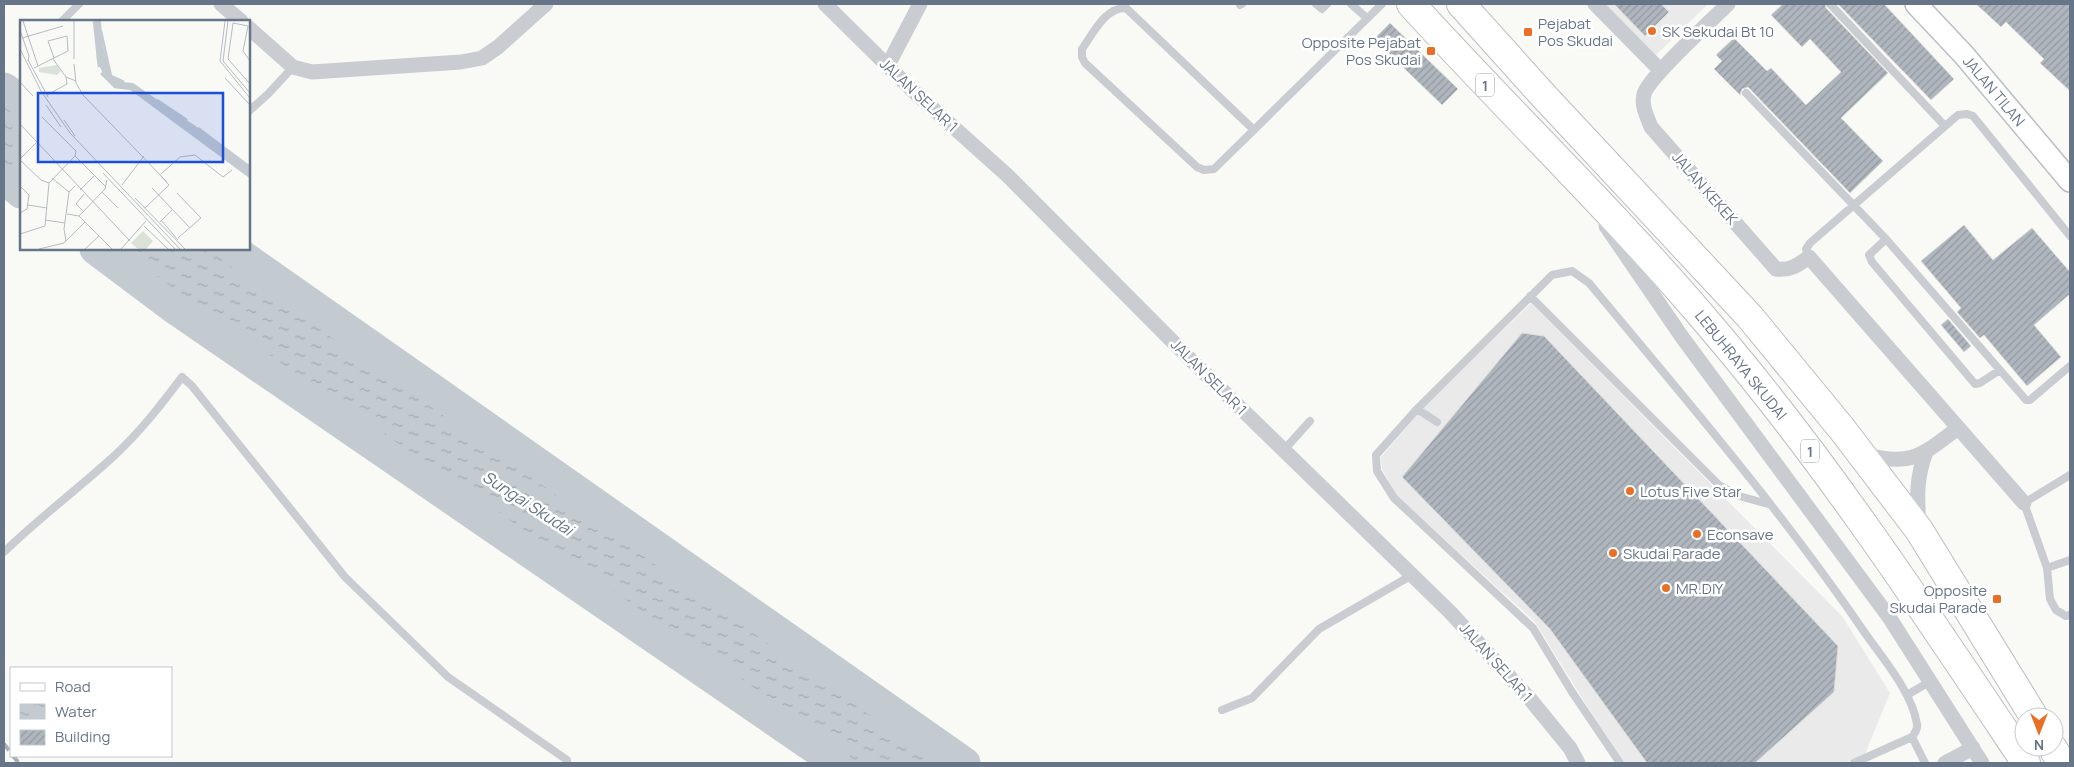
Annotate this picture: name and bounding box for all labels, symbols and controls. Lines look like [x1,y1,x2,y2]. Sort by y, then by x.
place label: Pejabat Pos Skudai [1538,13,1613,51]
inset map [20,20,250,250]
place label: SK Sekudai Bt 10 [1662,21,1774,42]
marker: SK Sekudai Bt 10 [1646,25,1658,37]
marker: Pejabat Pos Skudai [1522,26,1534,38]
place label: Opposite Pejabat Pos Skudai [1302,32,1421,70]
marker: Opposite Pejabat Pos Skudai [1425,45,1437,57]
street label: JALAN TILAN [1958,51,2030,131]
street label: JALAN SELAR 1 [875,53,963,137]
road number: 1 [1476,74,1494,96]
street label: JALAN KEKEK [1667,147,1743,229]
street label: LEBUHRAYA SKUDAI [1690,306,1792,424]
street label: JALAN SELAR 1 [1166,334,1252,420]
road number: 1 [1801,440,1819,462]
water label: Sungai Skudai [479,466,579,542]
place label: Lotus Five Star [1640,481,1742,502]
marker: Lotus Five Star [1624,485,1636,497]
place label: Econsave [1707,524,1774,545]
marker: Econsave [1691,528,1703,540]
place label: Skudai Parade [1623,543,1721,564]
marker: Skudai Parade [1607,547,1619,559]
place label: MR.DIY [1676,578,1724,599]
place label: Opposite Skudai Parade [1890,580,1987,618]
marker: MR.DIY [1660,582,1672,594]
marker: Opposite Skudai Parade [1991,593,2003,605]
street label: JALAN SELAR 1 [1455,618,1537,706]
legend [10,667,172,757]
text: Road [55,676,91,697]
text: Water [55,701,97,722]
north arrow [2014,707,2064,757]
text: Building [55,726,110,747]
text: N [2034,736,2044,755]

